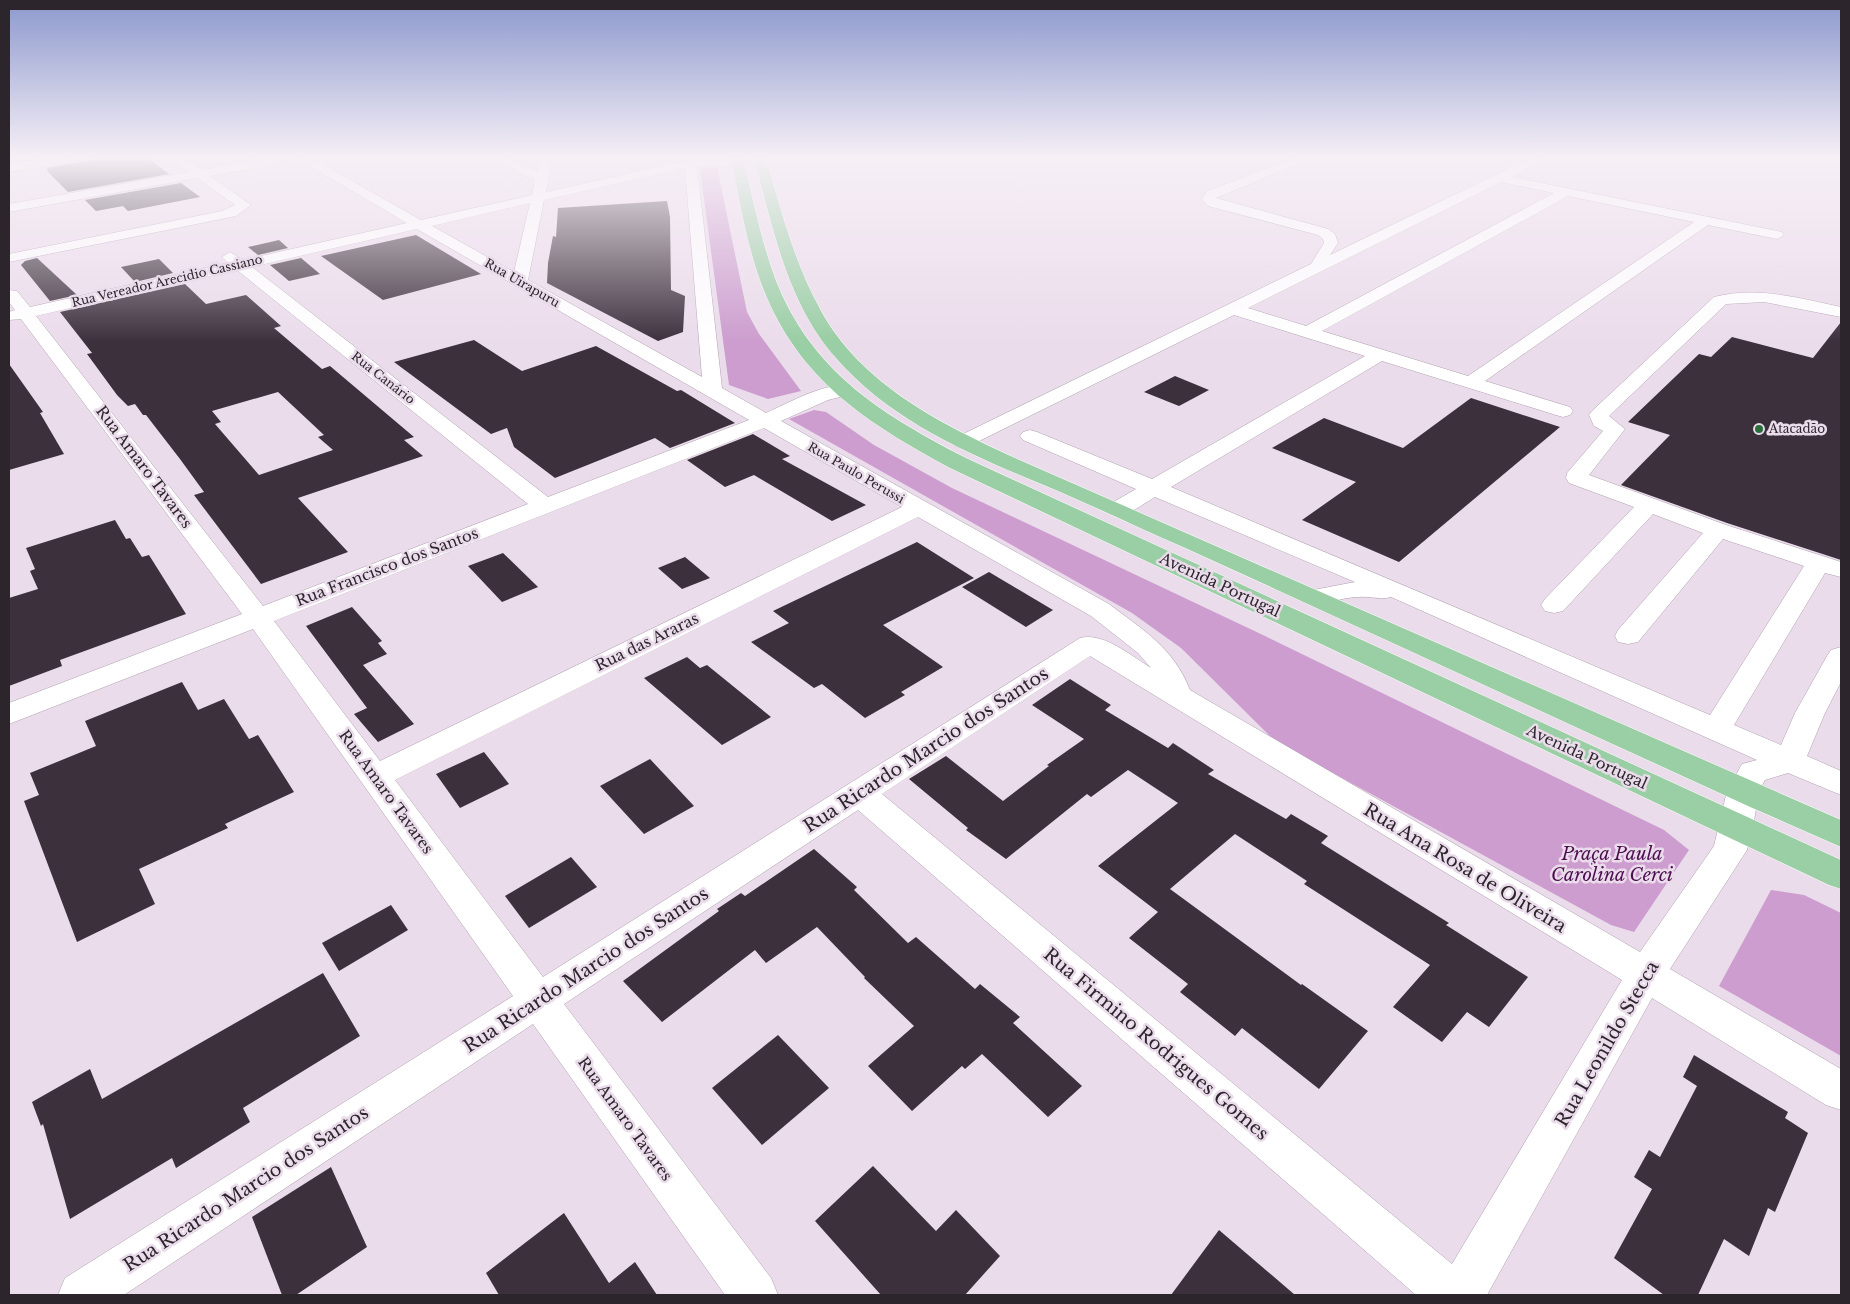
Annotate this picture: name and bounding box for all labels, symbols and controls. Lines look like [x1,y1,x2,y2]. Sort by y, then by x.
street label: Rua Vereador Arecidio Cassiano [70,251,264,310]
street label: Rua Uirapuru [482,255,562,310]
street label: Rua Canário [349,348,418,407]
street label: Rua Amaro Tavares [92,402,197,532]
place label: Atacadão [1768,421,1825,436]
marker: Atacadão [1753,423,1765,435]
street label: Rua Paulo Perussi [805,439,907,506]
street label: Rua Francisco dos Santos [293,523,481,610]
street label: Avenida Portugal [1156,548,1284,621]
street label: Rua das Araras [592,608,702,675]
street label: Rua Ricardo Marcio dos Santos [800,663,1052,837]
street label: Avenida Portugal [1523,720,1651,793]
street label: Rua Amaro Tavares [335,726,438,858]
street label: Rua Ana Rosa de Oliveira [1360,799,1570,937]
park label: Praça Paula Carolina Cerci [1551,843,1674,886]
street label: Rua Ricardo Marcio dos Santos [460,883,712,1057]
street label: Rua Firmino Rodrigues Gomes [1039,943,1273,1145]
street label: Rua Leonildo Stecca [1551,957,1663,1131]
street label: Rua Amaro Tavares [574,1053,677,1185]
street label: Rua Ricardo Marcio dos Santos [120,1102,372,1276]

